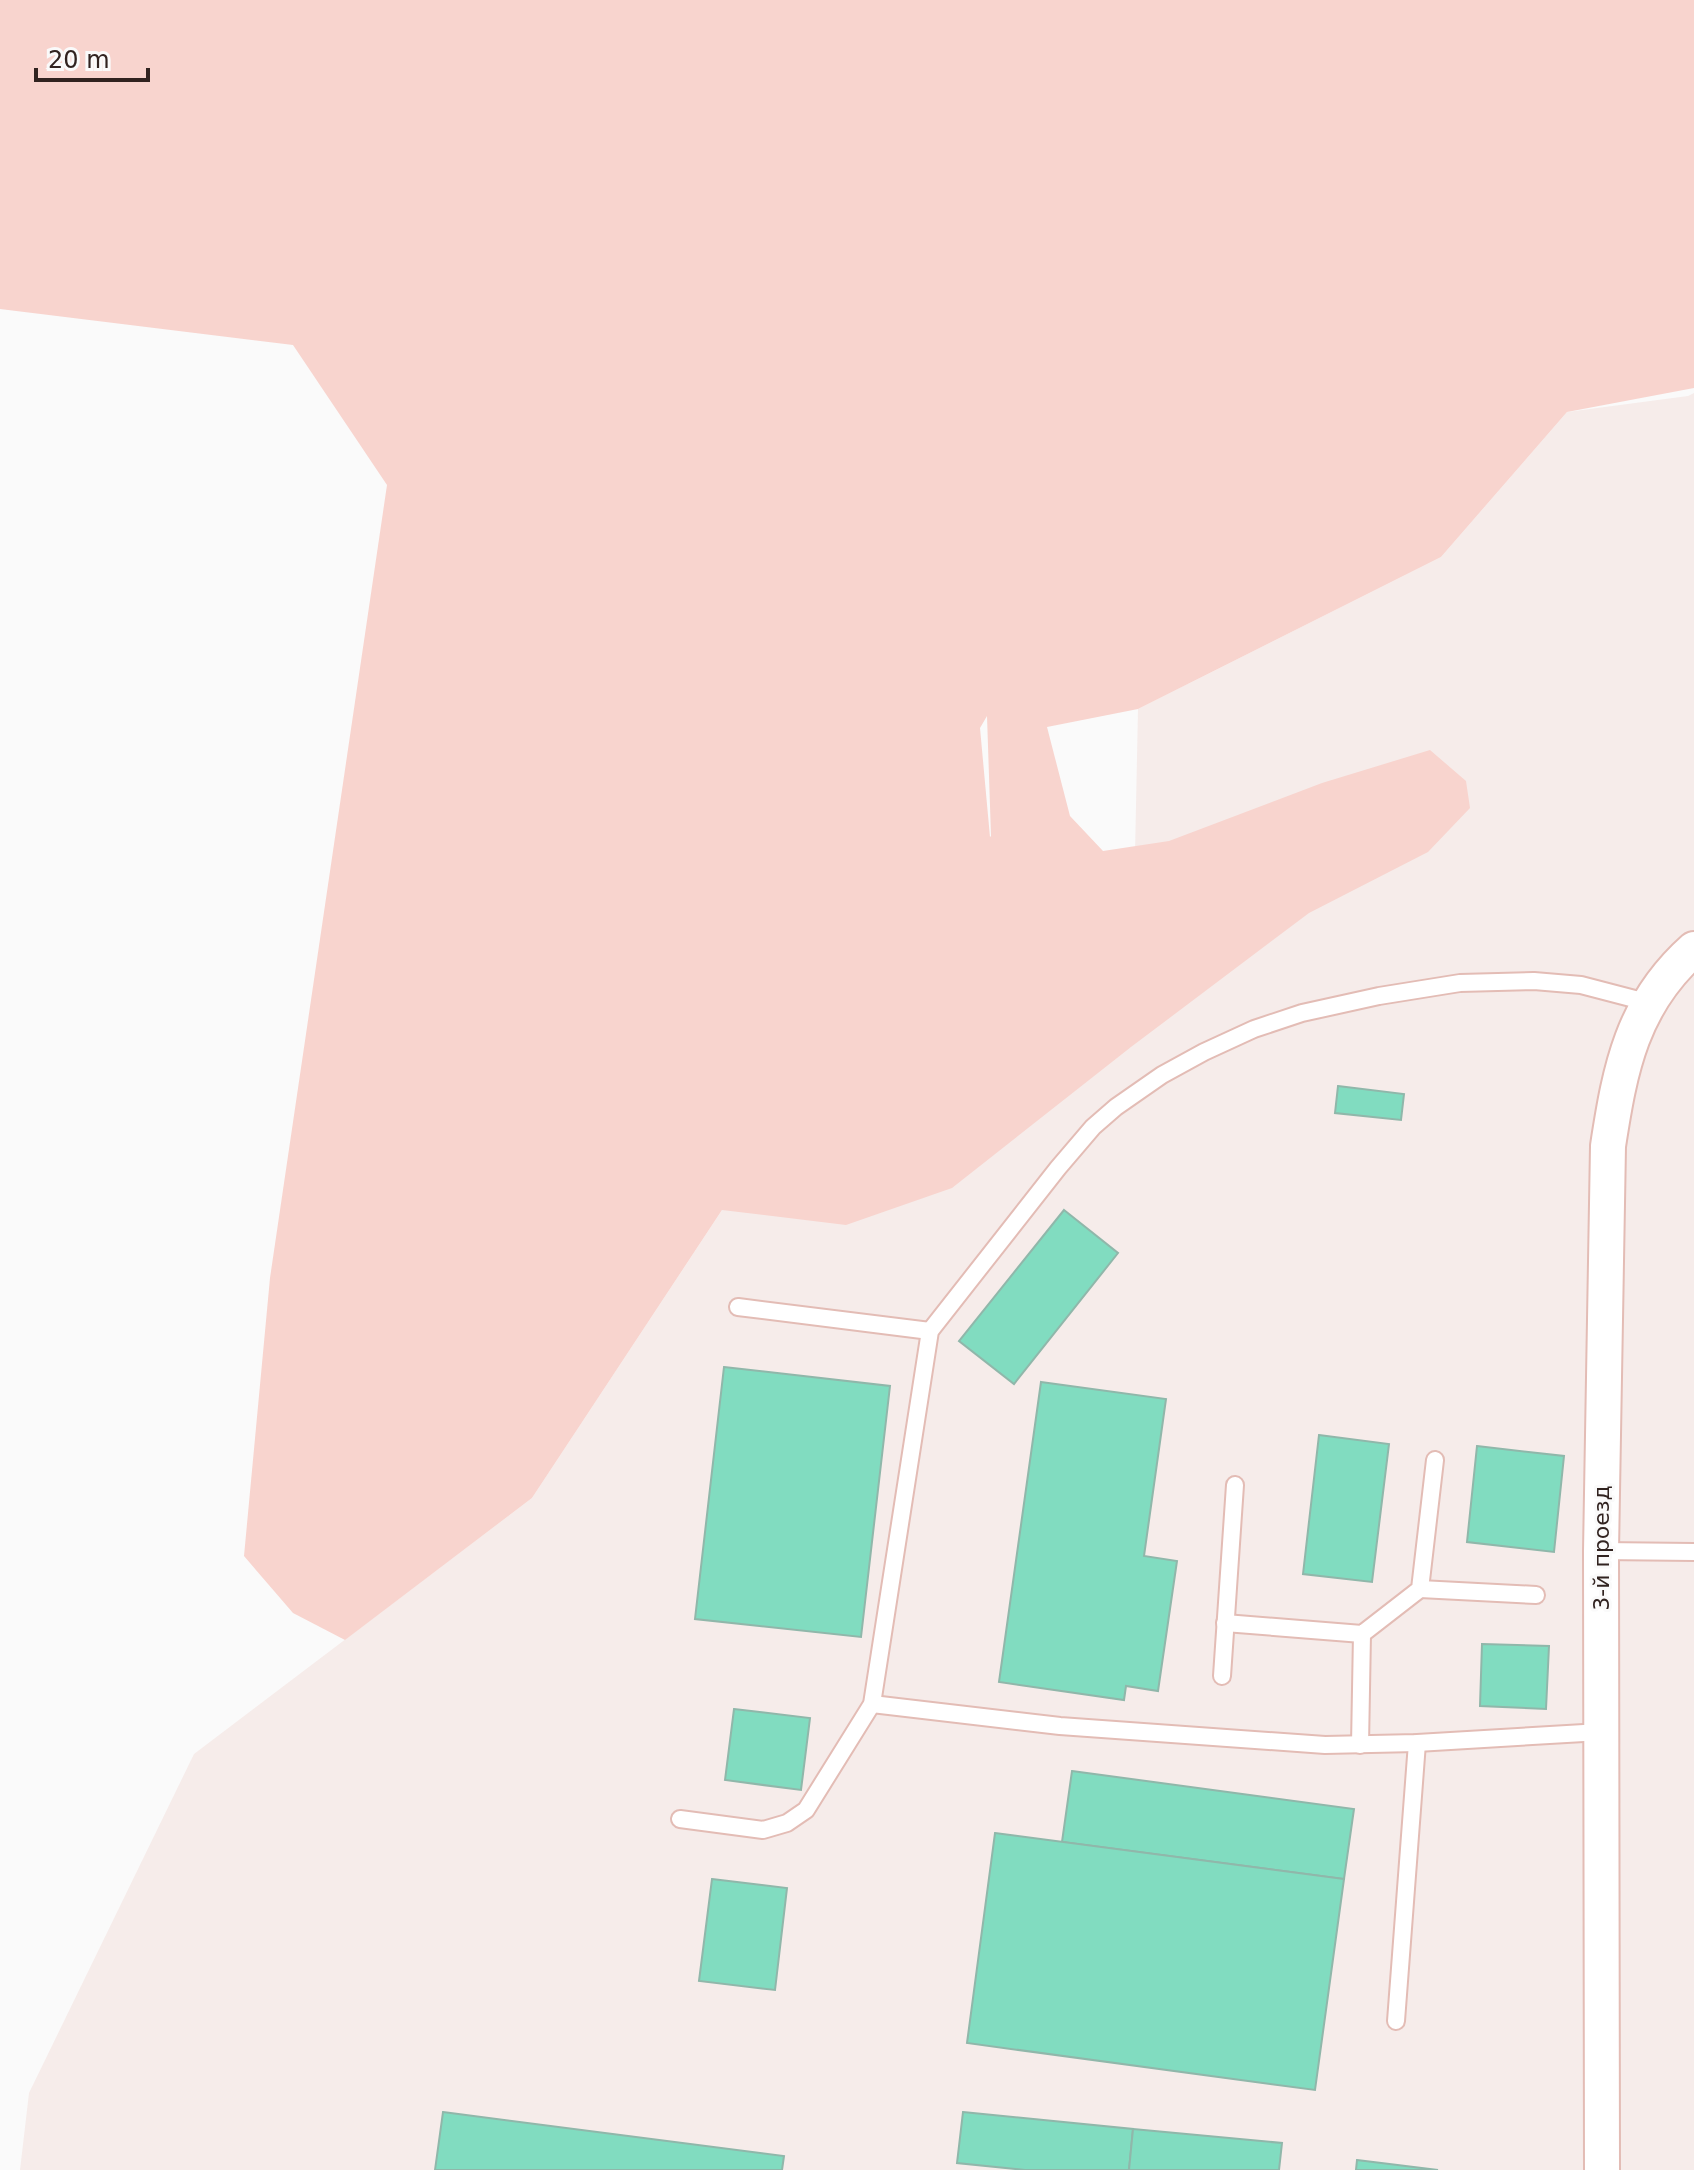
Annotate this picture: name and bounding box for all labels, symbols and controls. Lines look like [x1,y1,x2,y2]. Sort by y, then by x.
scale bar [36,32,148,82]
text: 20 m [48,46,110,74]
street label: 3-й проезд [1589,1485,1614,1611]

